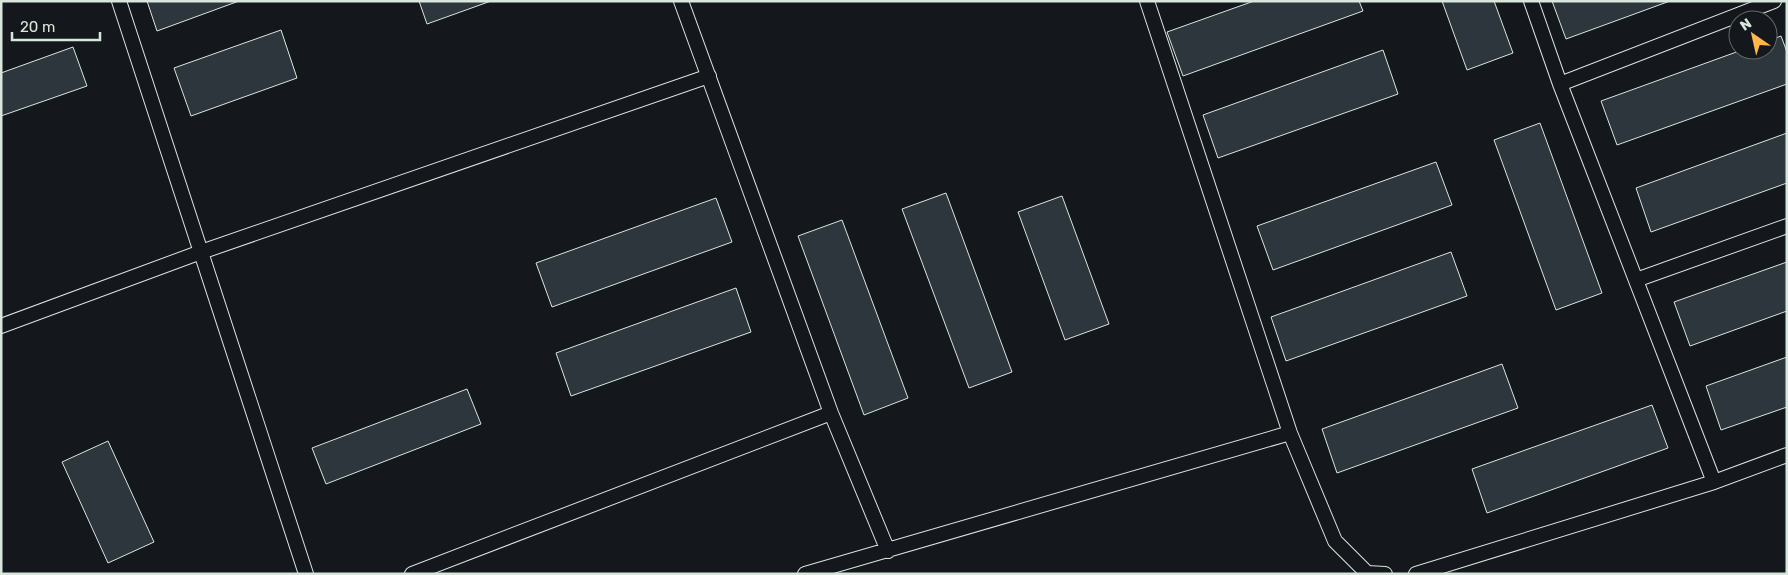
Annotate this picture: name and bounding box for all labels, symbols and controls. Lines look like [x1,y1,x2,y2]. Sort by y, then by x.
scale bar [12,10,100,42]
north arrow [1728,10,1778,60]
text: N [1737,15,1755,35]
text: 20 m [20,18,55,36]

